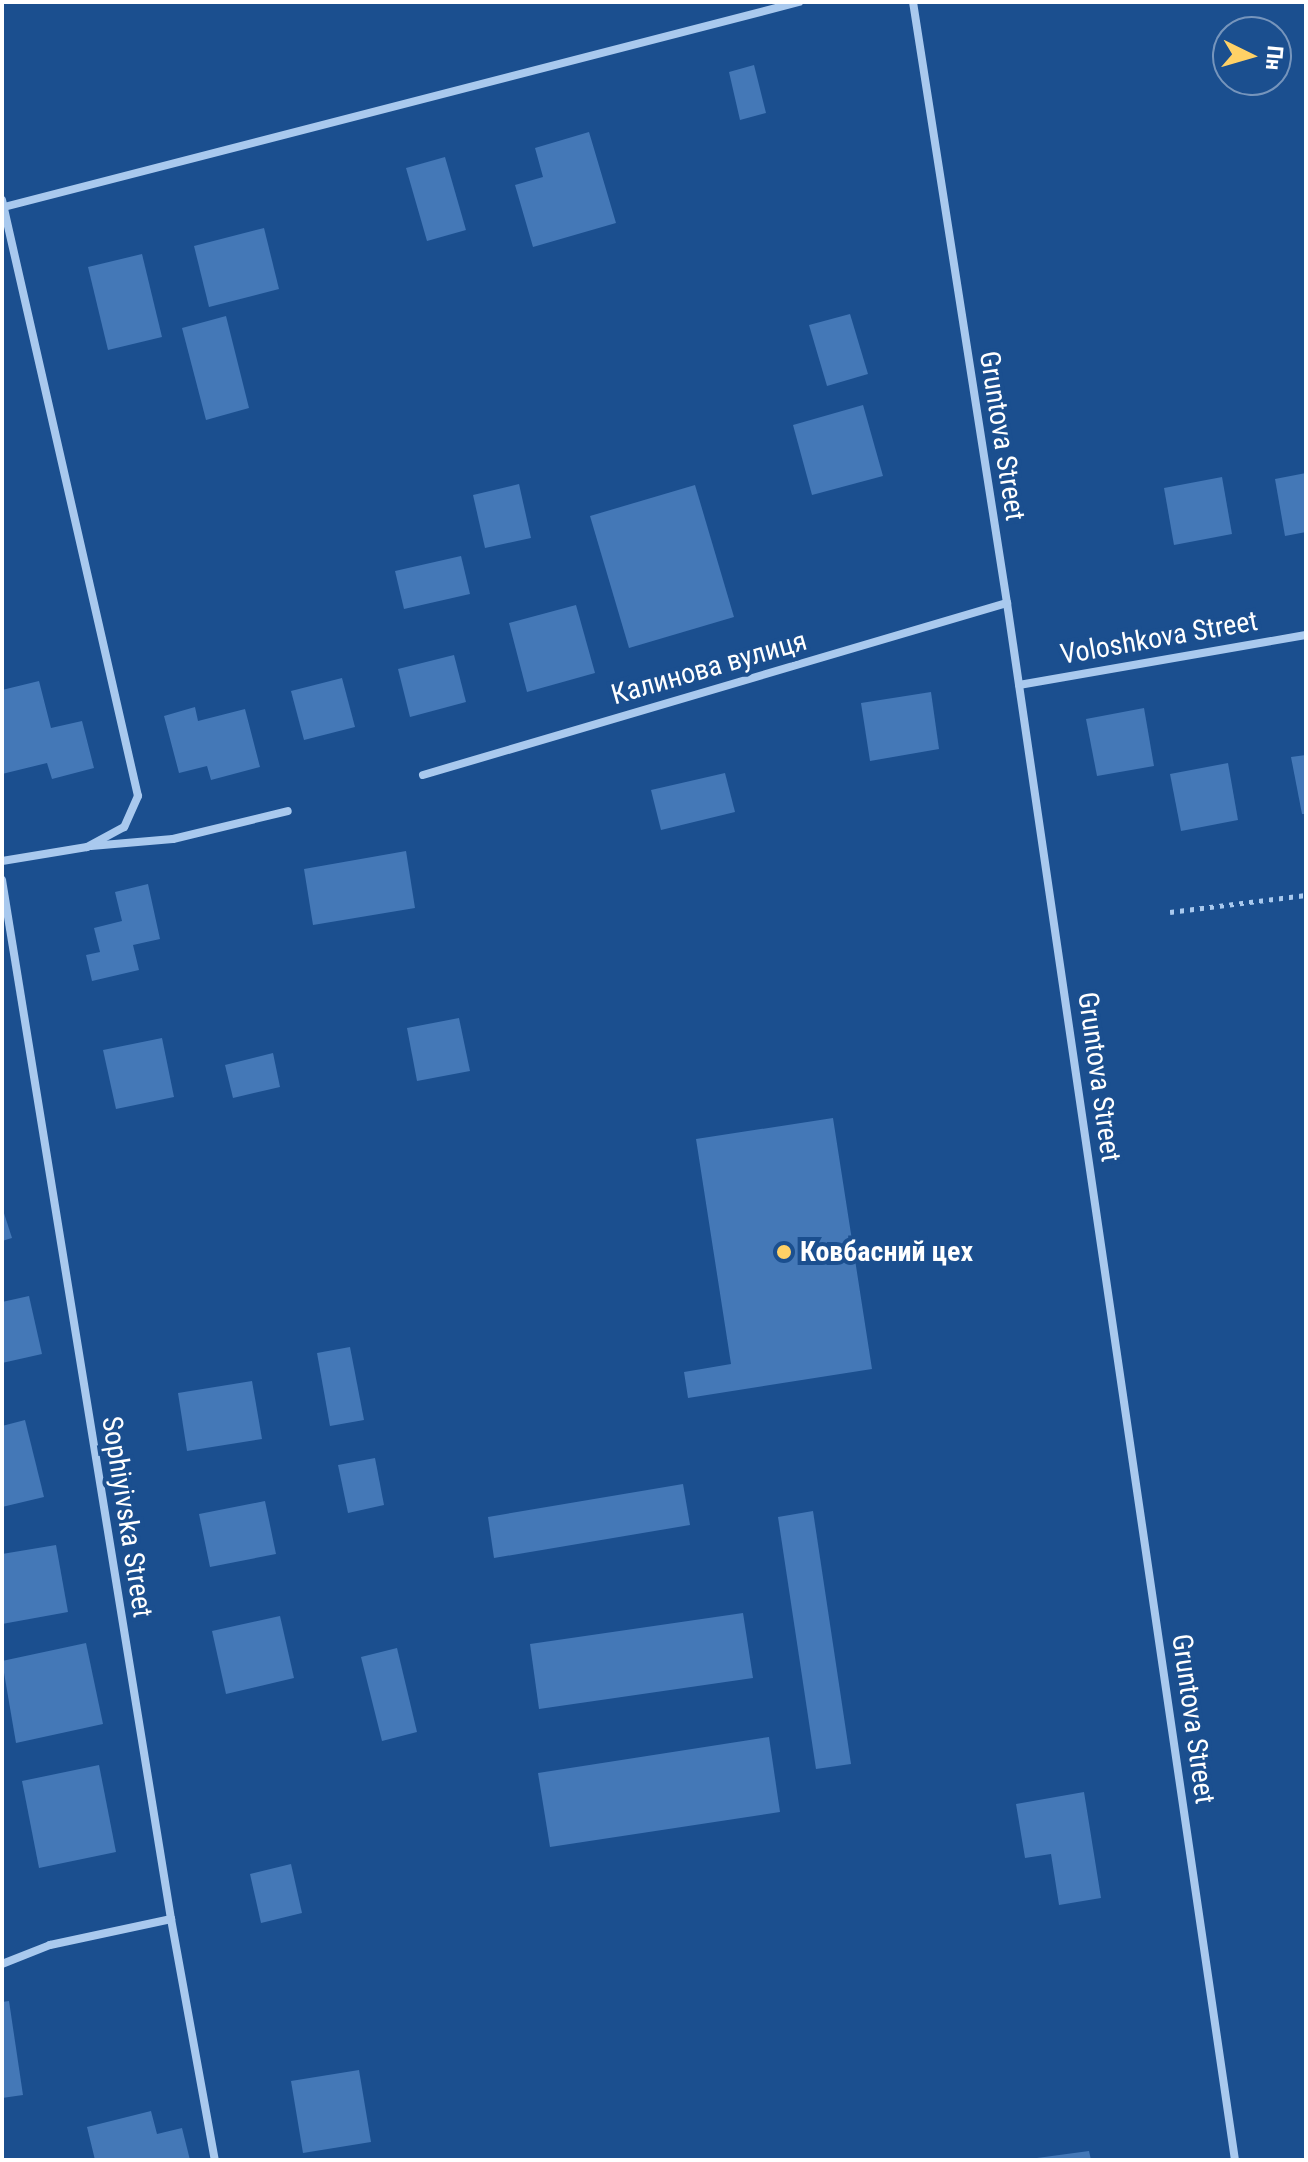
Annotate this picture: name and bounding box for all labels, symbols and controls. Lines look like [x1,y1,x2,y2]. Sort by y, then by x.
north arrow [1212,16,1292,96]
text: Пн [1261,45,1288,71]
street label: Gruntova Street [972,349,1032,523]
street label: Voloshkova Street [1058,604,1260,672]
street label: Калинова вулиця [607,624,811,712]
street label: Gruntova Street [1070,990,1128,1164]
place label: Ковбасний цех [800,1235,973,1269]
marker: Ковбасний цех [775,1243,793,1261]
street label: Sophiyivska Street [95,1414,159,1620]
street label: Gruntova Street [1164,1632,1222,1806]

